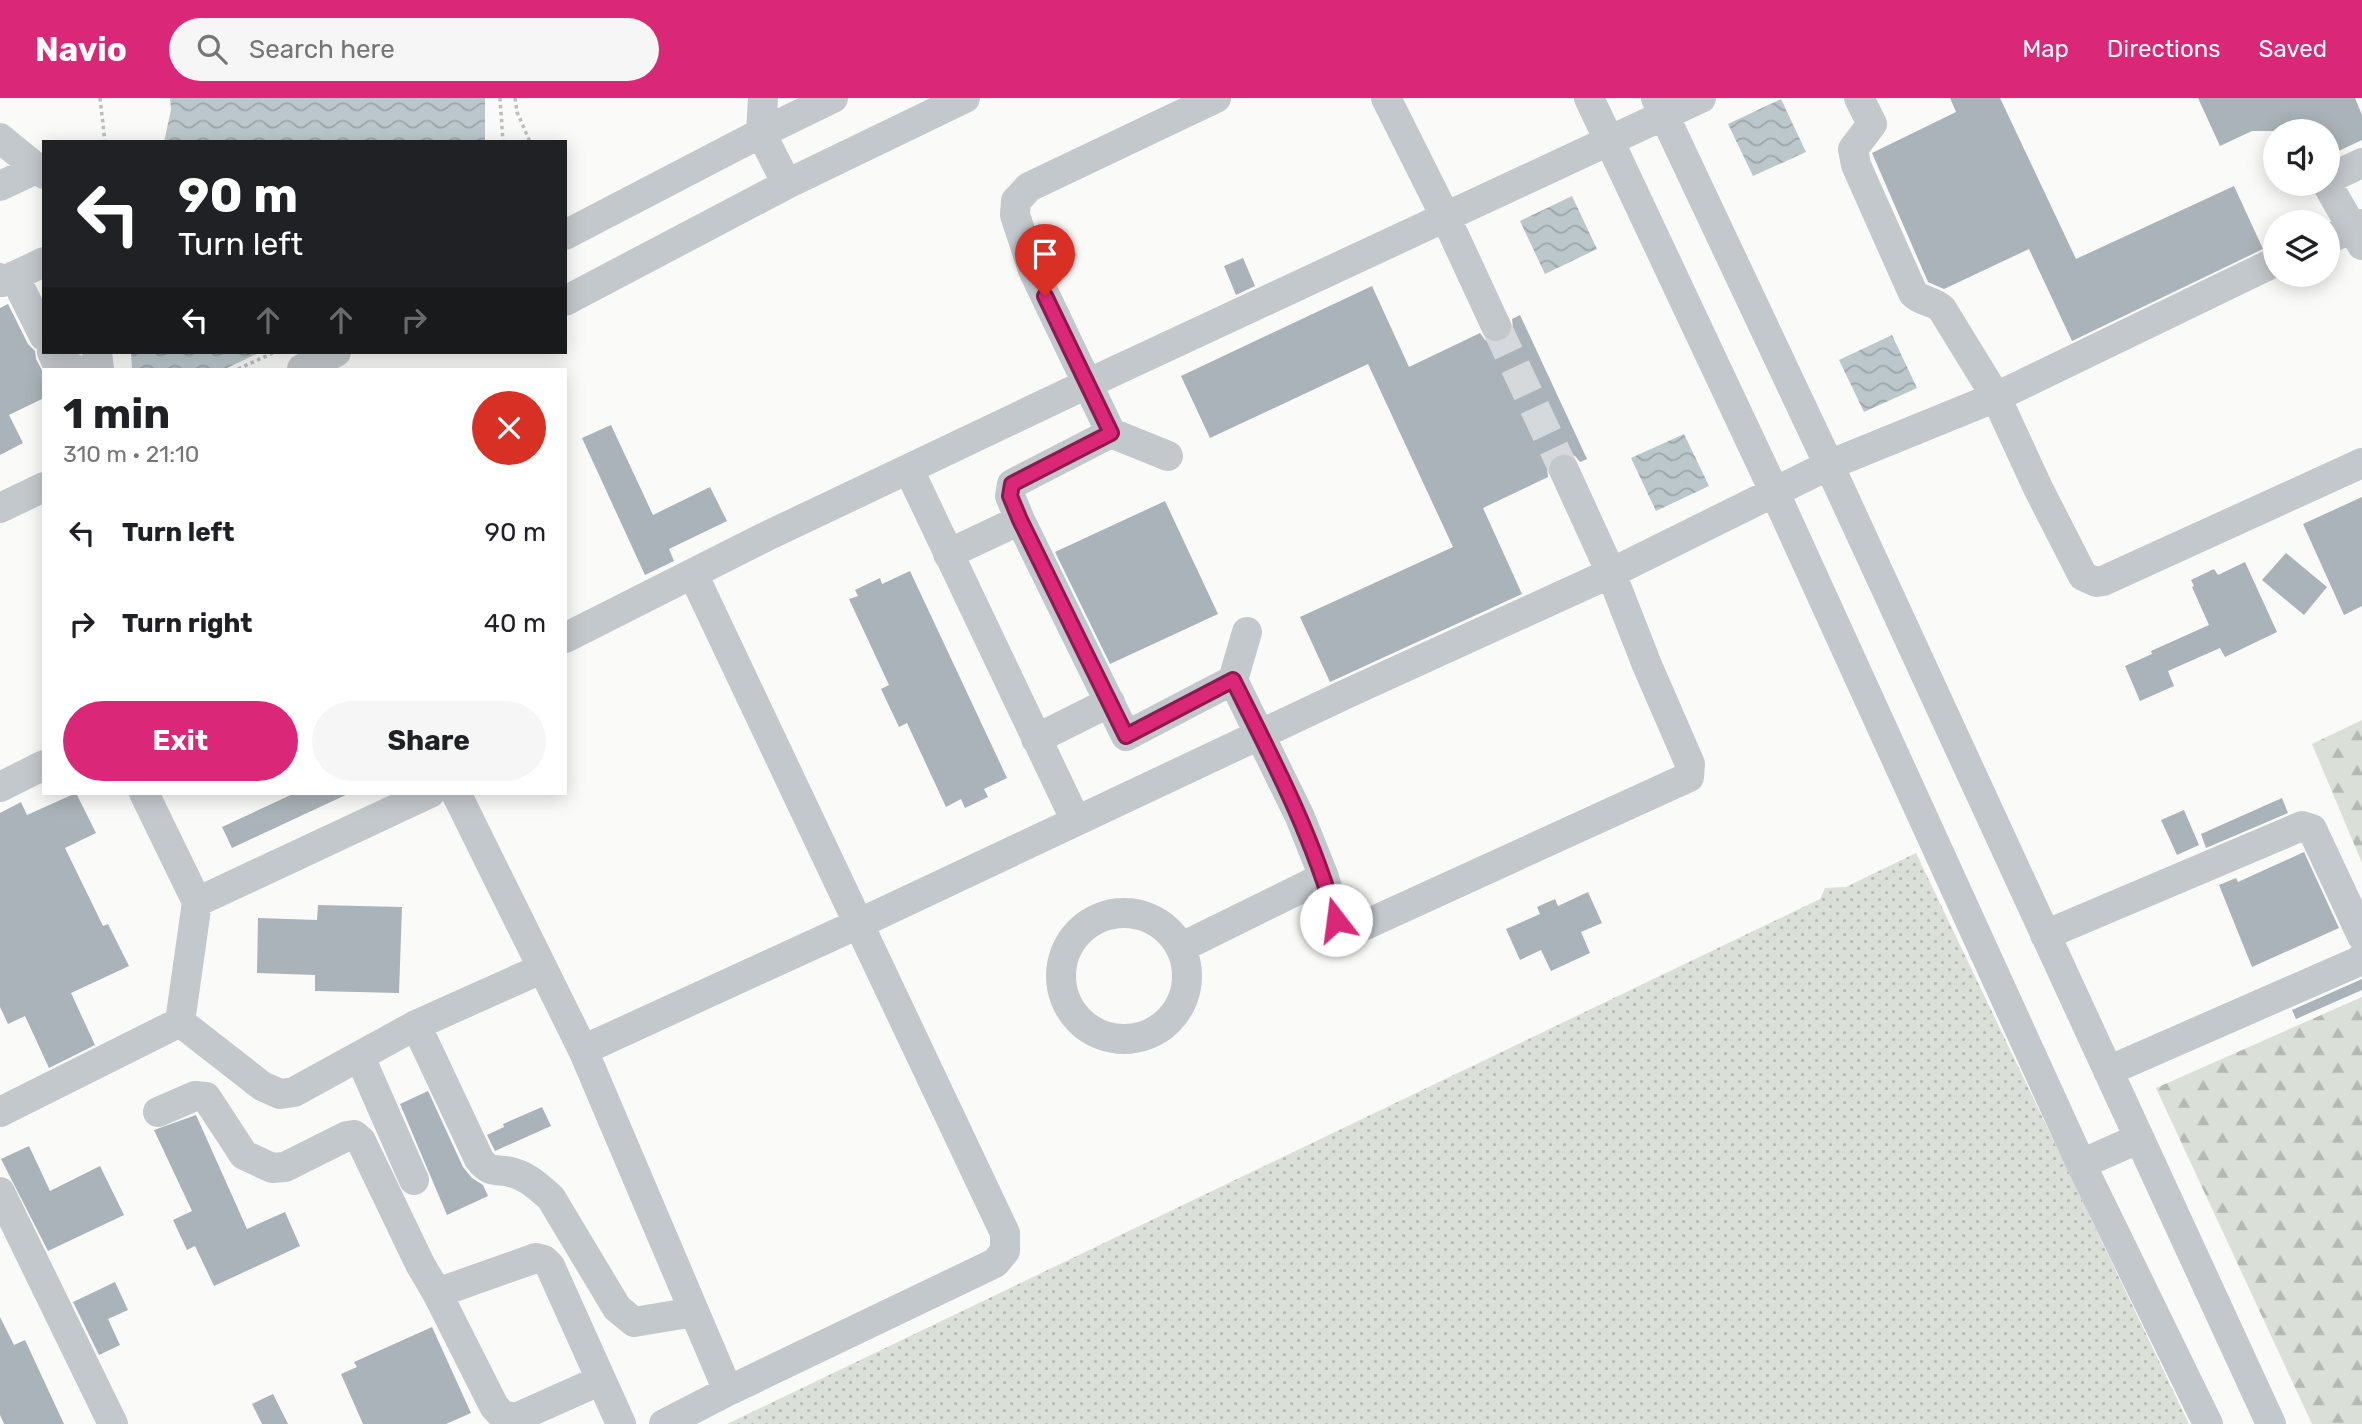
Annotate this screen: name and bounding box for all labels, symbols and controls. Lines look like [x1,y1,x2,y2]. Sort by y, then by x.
search box [169,18,659,81]
text: Navio [35,30,127,69]
icon: search [193,30,231,68]
text: Search here [249,34,395,65]
text: Map [2022,35,2069,63]
text: Directions [2107,35,2220,63]
text: Saved [2258,35,2327,63]
map controls [2263,119,2340,287]
button: sound [2263,119,2340,196]
text: 90 m [178,166,298,224]
icon: left [63,168,154,259]
button: layers [2263,210,2340,287]
pin [1015,224,1075,296]
text: Turn left [178,225,303,263]
icon: arrive [1026,235,1064,273]
icon: left [176,301,214,339]
icon: ahead [249,301,287,339]
icon: ahead [322,301,360,339]
icon: right [395,301,433,339]
text: 1 min [63,389,170,439]
button: close [472,391,546,465]
text: 310 m · 21:10 [63,440,199,468]
icon: left [63,514,101,552]
text: Turn left [122,517,234,548]
text: 90 m [485,517,546,548]
icon: right [63,605,101,643]
text: Turn right [122,608,252,639]
text: 40 m [484,608,546,639]
button: Exit [63,701,298,781]
button: Share [312,701,546,781]
position arrow [1299,883,1373,957]

